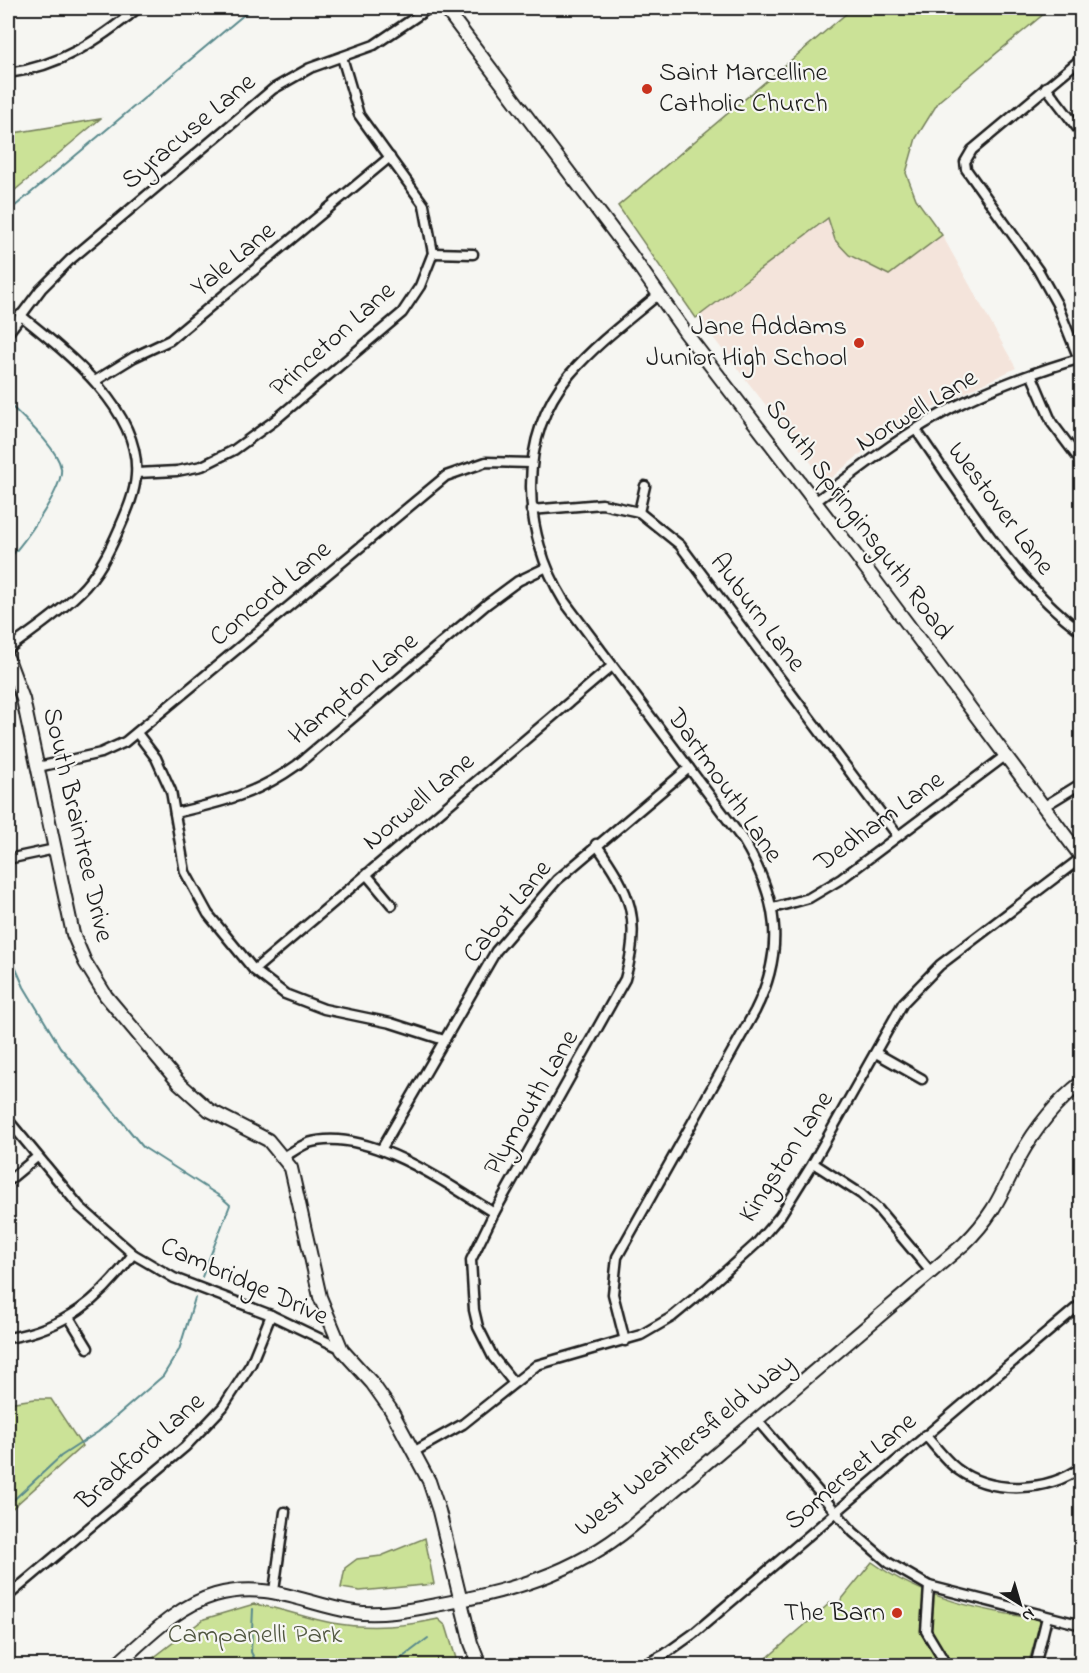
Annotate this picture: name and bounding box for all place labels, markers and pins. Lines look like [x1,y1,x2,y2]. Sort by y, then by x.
place label: Saint Marcelline Catholic Church [659,54,829,124]
marker: Saint Marcelline Catholic Church [640,82,654,96]
place label: Jane Addams Junior High School [646,308,847,378]
marker: Jane Addams Junior High School [852,336,866,350]
place label: The Barn [783,1594,885,1633]
marker: The Barn [890,1606,904,1620]

